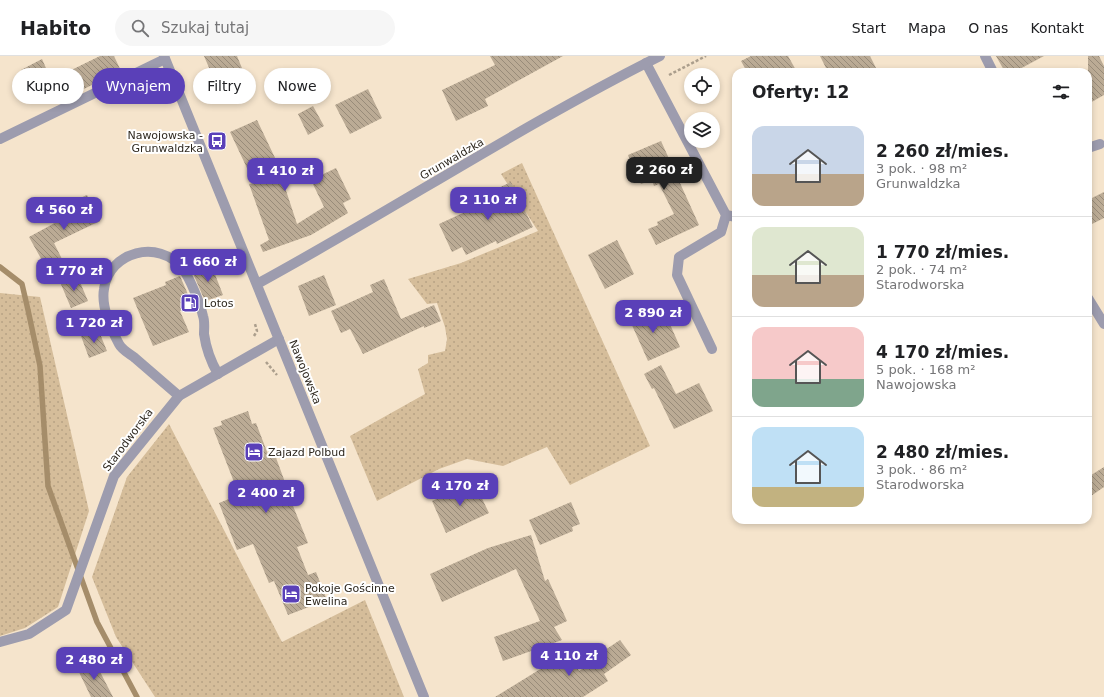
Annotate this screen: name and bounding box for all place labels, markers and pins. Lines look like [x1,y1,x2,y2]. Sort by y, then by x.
place label: Nawojowska - Grunwaldzka [127,129,203,155]
bus stop icon: Nawojowska - Grunwaldzka [206,130,228,152]
pin: 2 260 zł [623,157,705,191]
pin: 1 410 zł [244,158,326,192]
pin: 2 110 zł [447,187,529,221]
pin: 4 560 zł [23,197,105,231]
pin: 1 660 zł [167,249,249,283]
pin: 1 770 zł [33,258,115,292]
fuel station icon: Lotos [179,292,201,314]
place label: Lotos [204,297,234,310]
pin: 2 890 zł [612,300,694,334]
pin: 1 720 zł [53,310,135,344]
hotel icon: Zajazd Polbud [243,441,265,463]
place label: Zajazd Polbud [268,446,345,459]
pin: 4 170 zł [419,473,501,507]
pin: 2 400 zł [225,480,307,514]
place label: Pokoje Gościnne Ewelina [305,582,395,608]
hotel icon: Pokoje Gościnne Ewelina [280,583,302,605]
pin: 4 110 zł [528,643,610,677]
pin: 2 480 zł [53,647,135,681]

